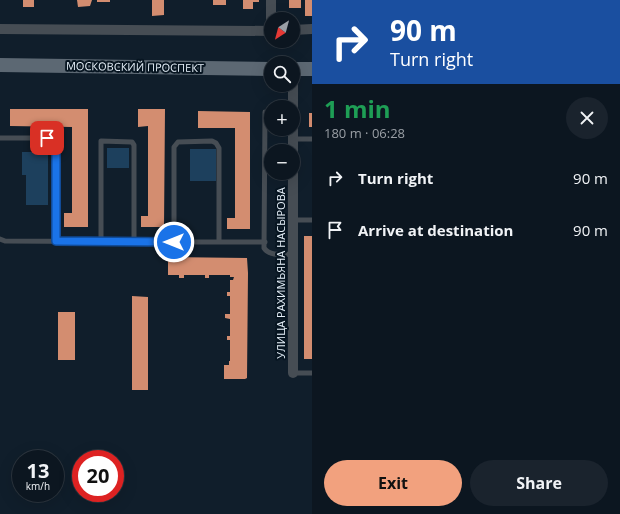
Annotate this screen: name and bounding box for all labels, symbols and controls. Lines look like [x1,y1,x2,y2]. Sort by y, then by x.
text: 90 m [390,11,457,49]
north arrow [264,12,300,48]
map controls [264,12,300,180]
icon: right [324,16,376,68]
text: Turn right [390,47,473,71]
button: search [264,56,300,92]
street label: МОСКОВСКИЙ ПРОСПЕКТ [66,58,204,75]
text: 1 min [324,92,391,125]
button: close [566,97,608,139]
button: + [264,100,300,136]
pin [30,121,64,155]
text: 180 m · 06:28 [324,124,405,142]
icon: arrive [36,127,58,149]
button: − [264,144,300,180]
icon: right [324,167,346,189]
text: Turn right [358,168,433,188]
text: 90 m [573,168,608,188]
street label: УЛИЦА РАХИМЬЯНА НАСЫРОВА [273,187,288,359]
icon: arrive [324,219,346,241]
text: Arrive at destination [358,220,513,240]
text: 90 m [573,220,608,240]
position arrow [153,221,195,263]
speed limit sign: 20 [72,450,124,502]
text: 13 [27,457,49,484]
button: Exit [324,460,462,506]
button: Share [470,460,608,506]
text: km/h [26,479,50,493]

